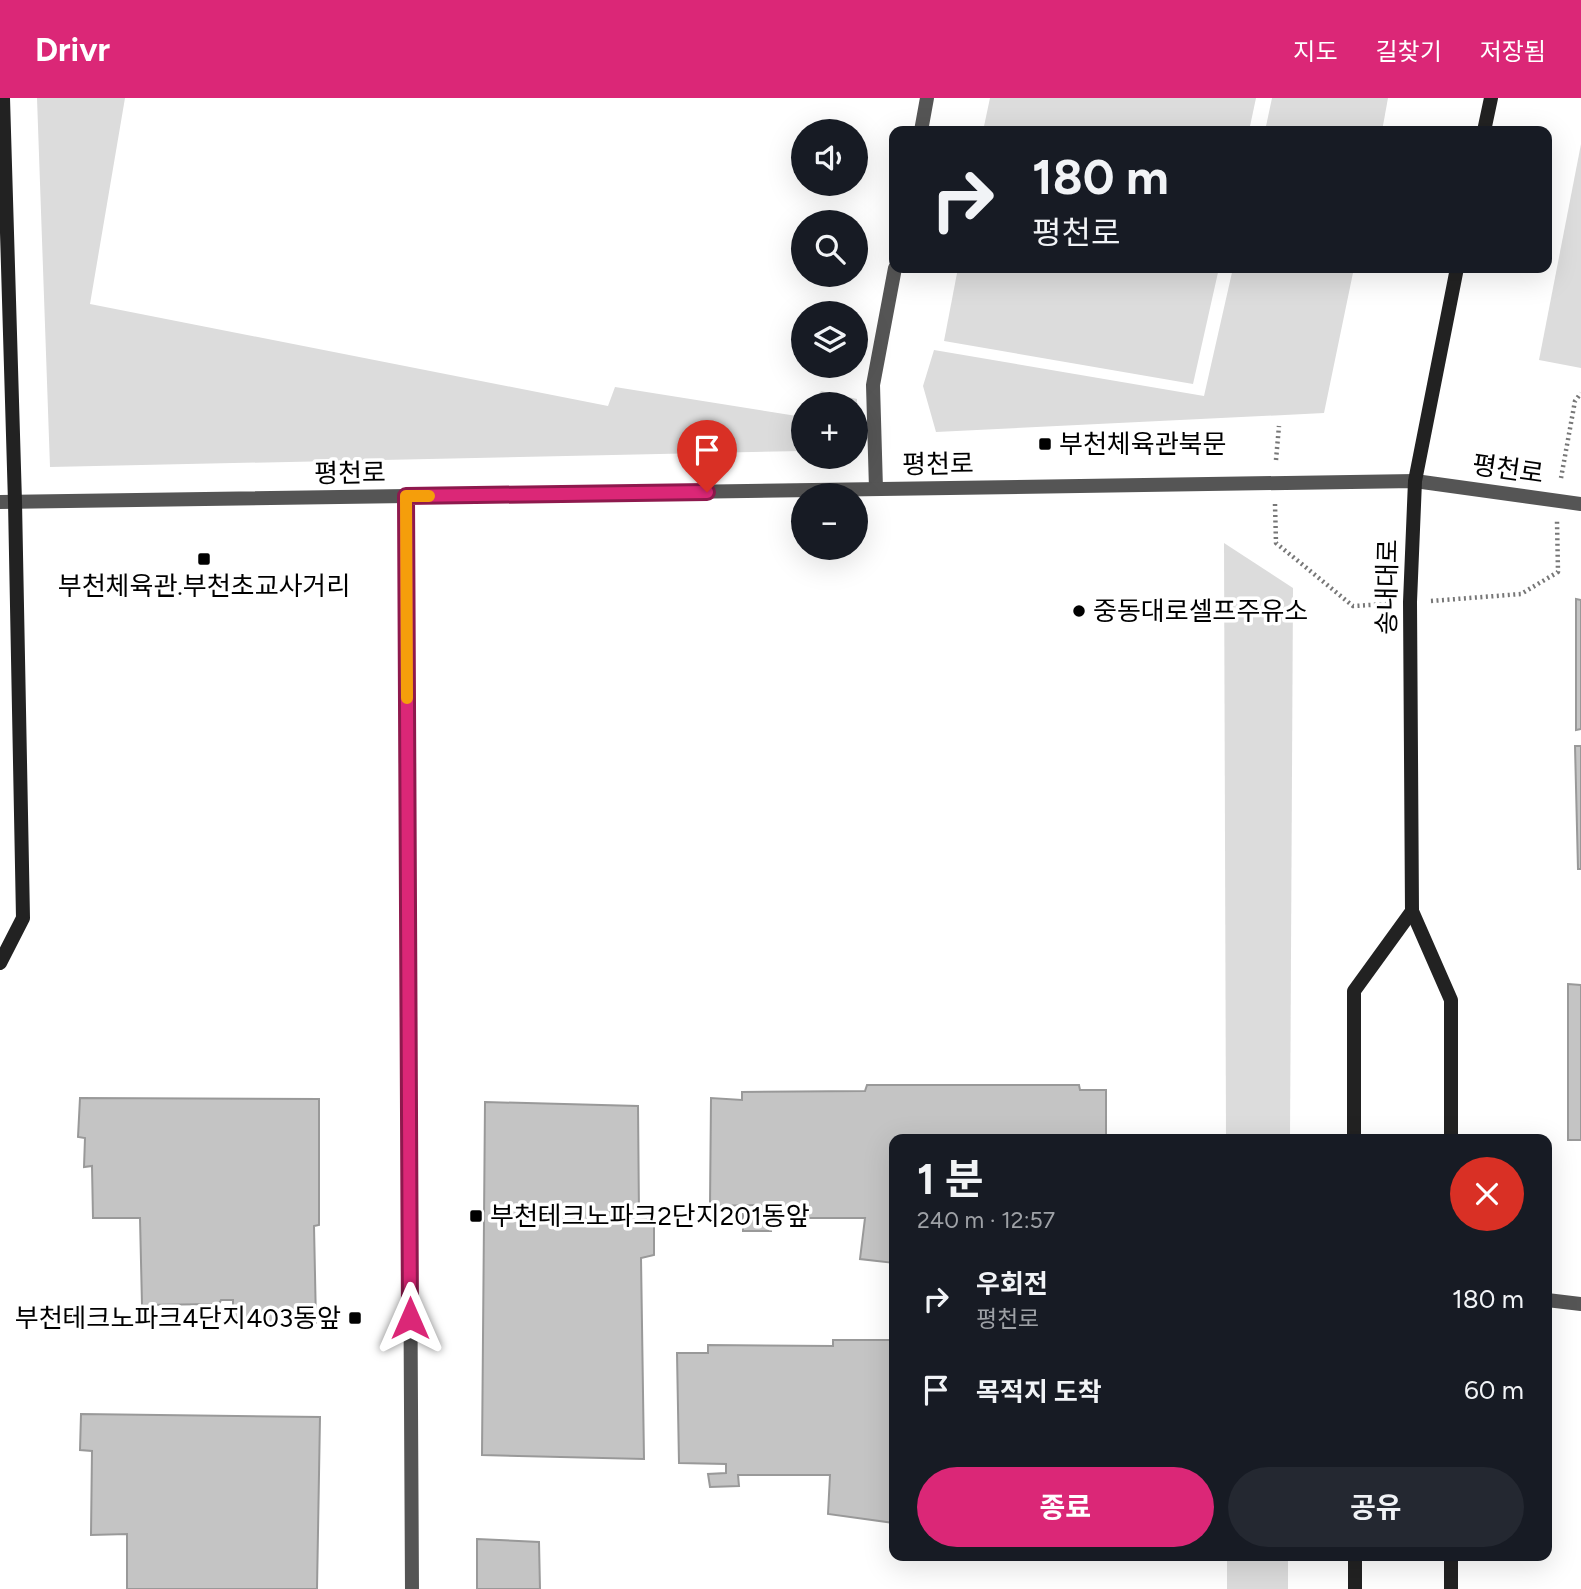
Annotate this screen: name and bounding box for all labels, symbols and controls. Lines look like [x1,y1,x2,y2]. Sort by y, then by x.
text: Drivr [35,30,110,69]
text: 지도 [1293,37,1338,66]
text: 길찾기 [1376,37,1442,66]
text: 저장됨 [1480,37,1546,66]
map controls [791,119,868,560]
button: sound [791,119,868,196]
text: 180 m [1032,147,1169,206]
icon: right [917,154,1008,245]
button: search [791,210,868,287]
text: 평천로 [1032,214,1120,252]
button: layers [791,301,868,378]
button: + [791,392,868,469]
pin [677,420,737,492]
place label: 부천체육관북문 [1059,428,1226,460]
icon: arrive [688,431,726,469]
marker: 부천체육관북문 [1037,436,1053,452]
street label: 평천로 [902,447,974,481]
street label: 평천로 [1470,448,1546,490]
street label: 평천로 [314,456,386,490]
button: − [791,483,868,560]
street label: 송내대로 [1370,539,1404,635]
marker: 부천체육관.부천초교사거리 [196,551,212,567]
place label: 부천체육관.부천초교사거리 [58,570,350,602]
place label: 중동대로셀프주유소 [1093,595,1308,627]
marker: 중동대로셀프주유소 [1071,603,1087,619]
text: 1 분 [917,1154,983,1205]
button: close [1450,1157,1524,1231]
place label: 부천테크노파크2단지201동앞 [490,1200,810,1232]
text: 240 m · 12:57 [917,1206,1055,1234]
marker: 부천테크노파크2단지201동앞 [468,1208,484,1224]
text: 우회전 [976,1268,1048,1300]
icon: right [917,1280,955,1318]
position arrow [373,1281,447,1355]
text: 180 m [1452,1283,1524,1315]
place label: 부천테크노파크4단지403동앞 [15,1302,341,1334]
text: 평천로 [976,1305,1039,1333]
marker: 부천테크노파크4단지403동앞 [347,1310,363,1326]
icon: arrive [917,1371,955,1409]
text: 60 m [1464,1374,1524,1406]
text: 목적지 도착 [976,1376,1102,1408]
button: 종료 [917,1467,1214,1547]
button: 공유 [1228,1467,1524,1547]

